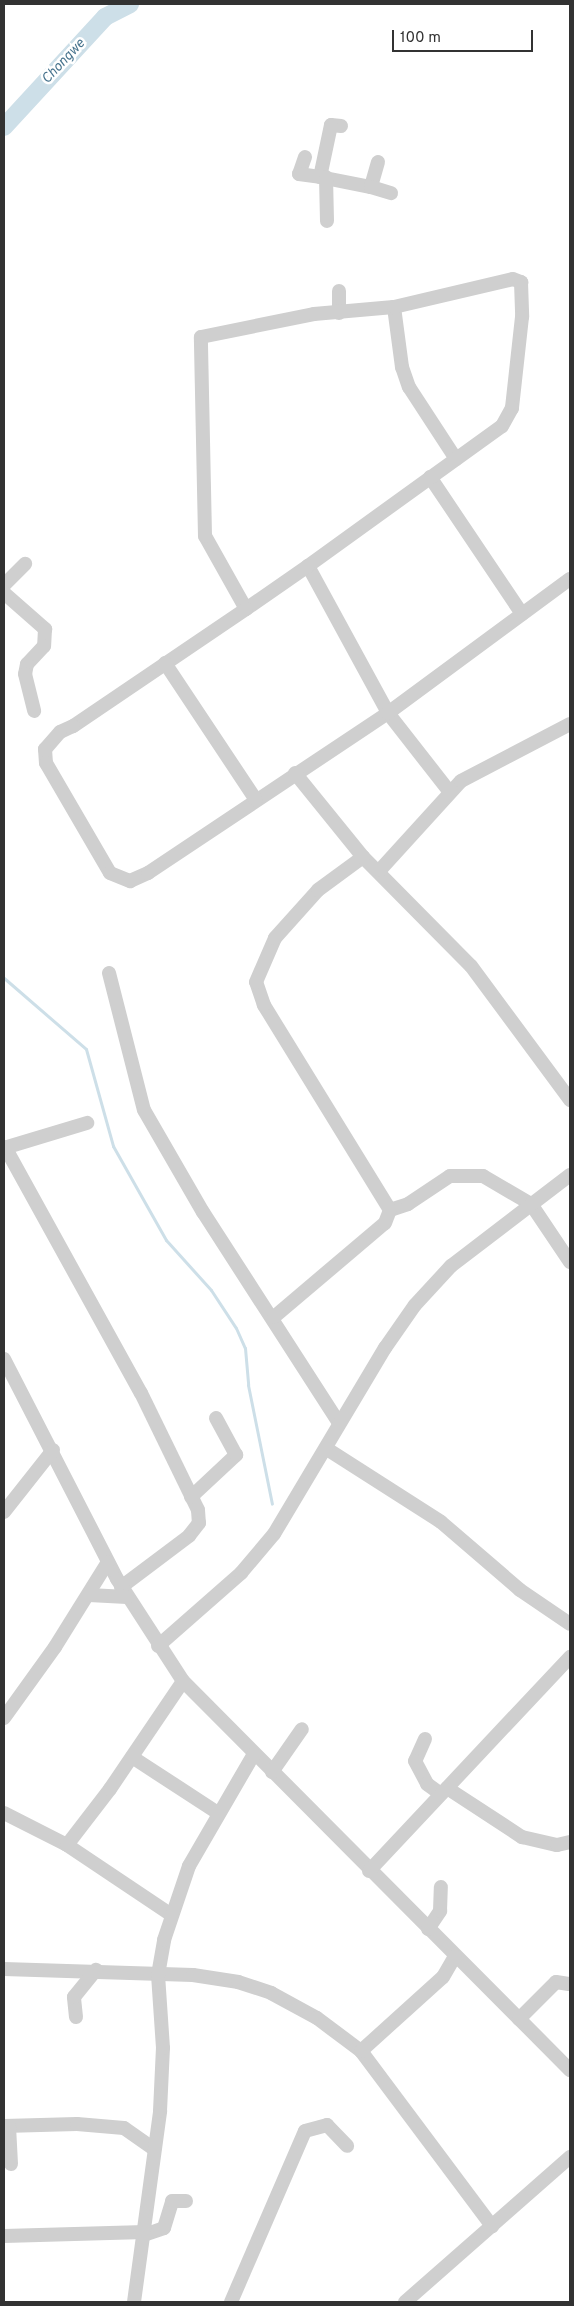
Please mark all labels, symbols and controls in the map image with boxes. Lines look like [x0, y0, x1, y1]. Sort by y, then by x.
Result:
scale bar [394, 20, 535, 52]
text: 100 m [400, 29, 441, 48]
water label: Chongwe [39, 36, 89, 88]

